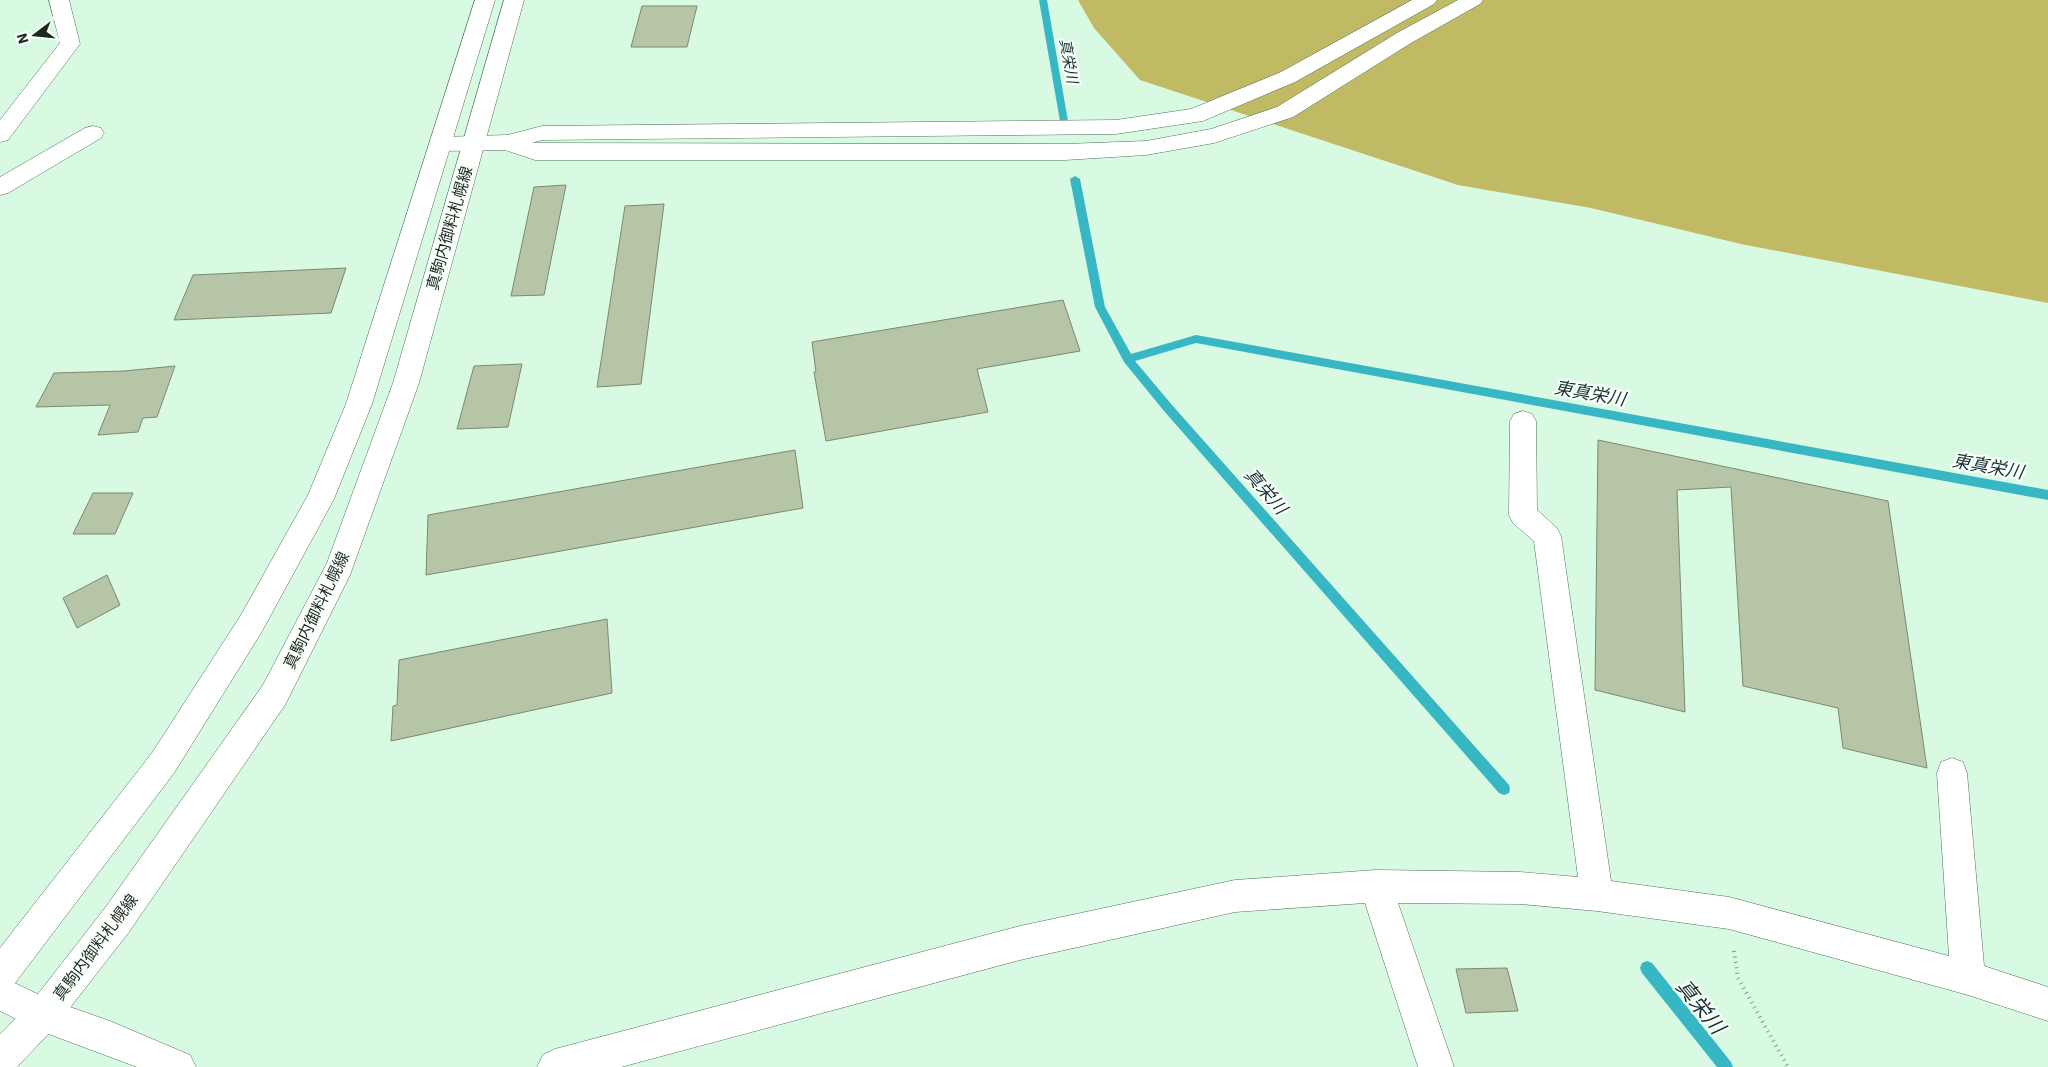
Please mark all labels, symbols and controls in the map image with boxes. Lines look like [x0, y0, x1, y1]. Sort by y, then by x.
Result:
north arrow [10, 10, 60, 60]
text: N [12, 31, 33, 46]
water label: 真栄川 [1056, 37, 1083, 87]
street label: 真駒内御料札幌線 [422, 164, 476, 292]
water label: 東真栄川 [1553, 375, 1629, 411]
water label: 東真栄川 [1951, 448, 2027, 484]
water label: 真栄川 [1240, 463, 1294, 520]
street label: 真駒内御料札幌線 [279, 548, 353, 672]
street label: 真駒内御料札幌線 [48, 890, 142, 1004]
water label: 真栄川 [1670, 973, 1733, 1041]

